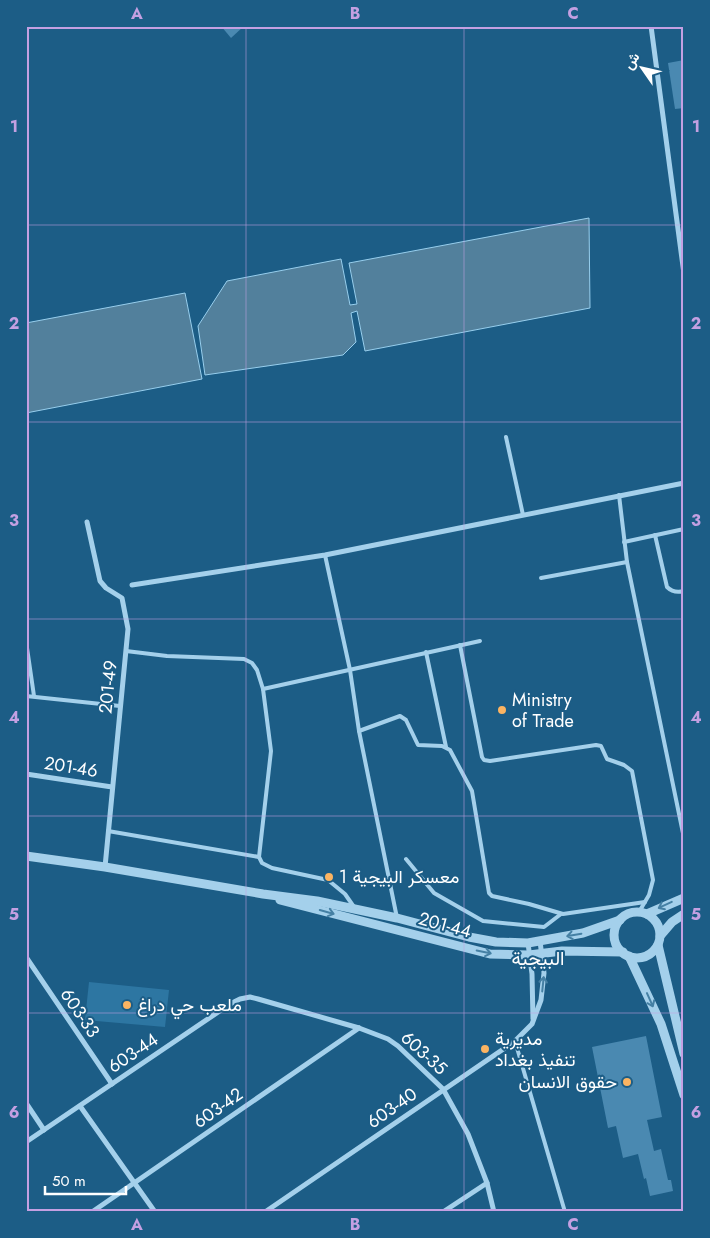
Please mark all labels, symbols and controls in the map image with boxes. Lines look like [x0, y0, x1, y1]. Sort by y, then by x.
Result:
text: A [130, 2, 143, 25]
text: B [350, 2, 360, 25]
text: C [567, 2, 579, 25]
north arrow [618, 42, 668, 92]
text: ش [618, 48, 644, 73]
text: 1 [10, 115, 18, 138]
text: 1 [692, 115, 700, 138]
text: 2 [9, 312, 19, 335]
text: 2 [691, 312, 701, 335]
text: 3 [9, 509, 19, 532]
text: 3 [691, 509, 701, 532]
street label: 201-49 [92, 659, 124, 715]
place label: Ministry of Trade [512, 687, 574, 734]
marker: Ministry of Trade [496, 704, 508, 716]
text: 4 [8, 706, 20, 729]
text: 4 [690, 706, 702, 729]
street label: 201-46 [42, 750, 100, 784]
place label: معسكر البيجية 1 [339, 864, 459, 890]
marker: معسكر البيجية 1 [323, 871, 335, 883]
one-way arrow [658, 901, 673, 911]
text: 5 [9, 903, 19, 926]
text: 5 [691, 903, 701, 926]
street label: 201-44 [416, 905, 474, 945]
one-way arrow [318, 908, 334, 917]
one-way arrow [566, 931, 582, 941]
district label: البيجية [511, 945, 565, 972]
one-way arrow [476, 948, 492, 957]
one-way arrow [538, 976, 548, 992]
street label: 603-33 [54, 983, 106, 1043]
place label: ملعب حي دراغ [137, 992, 242, 1020]
one-way arrow [646, 992, 655, 1007]
marker: ملعب حي دراغ [121, 999, 133, 1011]
street label: 603-35 [395, 1025, 453, 1081]
place label: مديرية تنفيذ بغداد [495, 1026, 575, 1073]
street label: 603-44 [103, 1027, 163, 1079]
marker: مديرية تنفيذ بغداد [479, 1043, 491, 1055]
place label: حقوق الانسان [518, 1069, 617, 1095]
marker: حقوق الانسان [621, 1076, 633, 1088]
street label: 603-42 [188, 1081, 248, 1135]
street label: 603-40 [362, 1081, 423, 1135]
text: 6 [9, 1101, 19, 1124]
text: 6 [691, 1101, 701, 1124]
scale bar [45, 1163, 126, 1195]
text: 50 m [52, 1170, 86, 1192]
text: A [130, 1213, 143, 1236]
text: B [350, 1213, 360, 1236]
text: C [567, 1213, 579, 1236]

